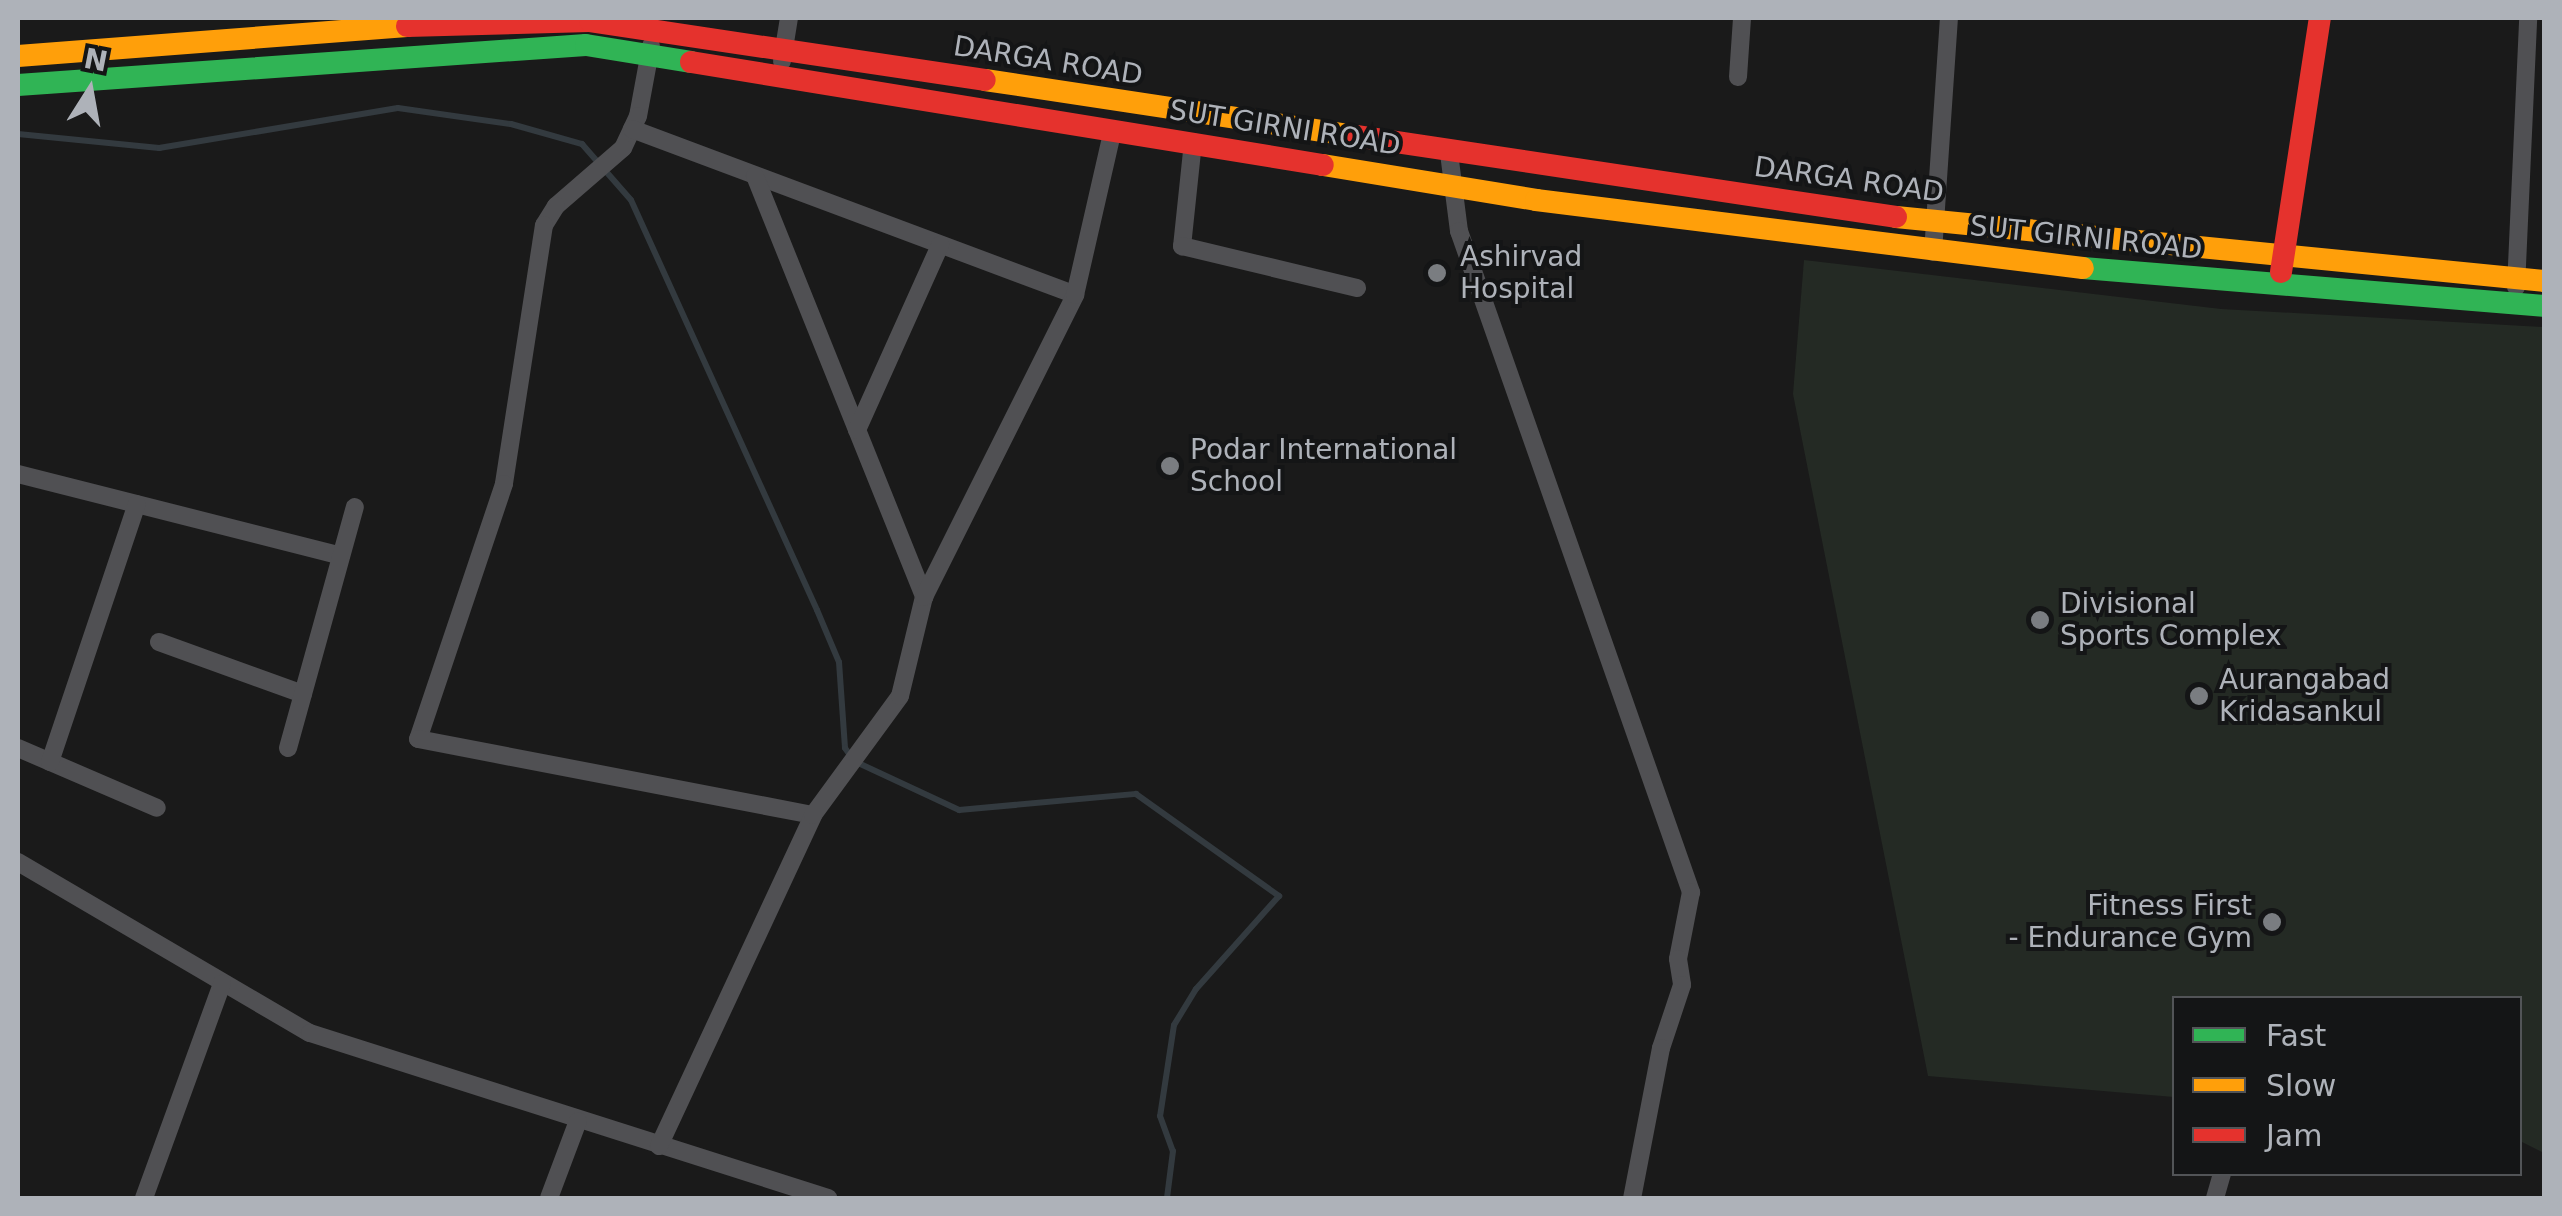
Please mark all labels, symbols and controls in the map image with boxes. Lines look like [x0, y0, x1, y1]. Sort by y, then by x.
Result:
street label: DARGA ROAD [951, 29, 1145, 93]
north arrow [40, 40, 140, 140]
text: N [81, 42, 110, 78]
street label: SUT GIRNI ROAD [1167, 93, 1403, 163]
street label: DARGA ROAD [1752, 150, 1946, 210]
street label: SUT GIRNI ROAD [1968, 209, 2204, 267]
place label: Ashirvad Hospital [1460, 240, 1582, 306]
marker: Ashirvad Hospital [1424, 260, 1450, 286]
place label: Podar International School [1190, 433, 1457, 499]
marker: Podar International School [1159, 455, 1181, 477]
place label: Divisional Sports Complex [2060, 587, 2281, 653]
marker: Divisional Sports Complex [2029, 609, 2051, 631]
place label: Aurangabad Kridasankul [2219, 663, 2390, 729]
marker: Aurangabad Kridasankul [2188, 685, 2210, 707]
place label: Fitness First - Endurance Gym [2009, 889, 2252, 955]
marker: Fitness First - Endurance Gym [2261, 911, 2283, 933]
legend [2172, 996, 2522, 1176]
text: Fast [2266, 1018, 2326, 1053]
text: Slow [2266, 1068, 2336, 1103]
text: Jam [2266, 1118, 2322, 1153]

